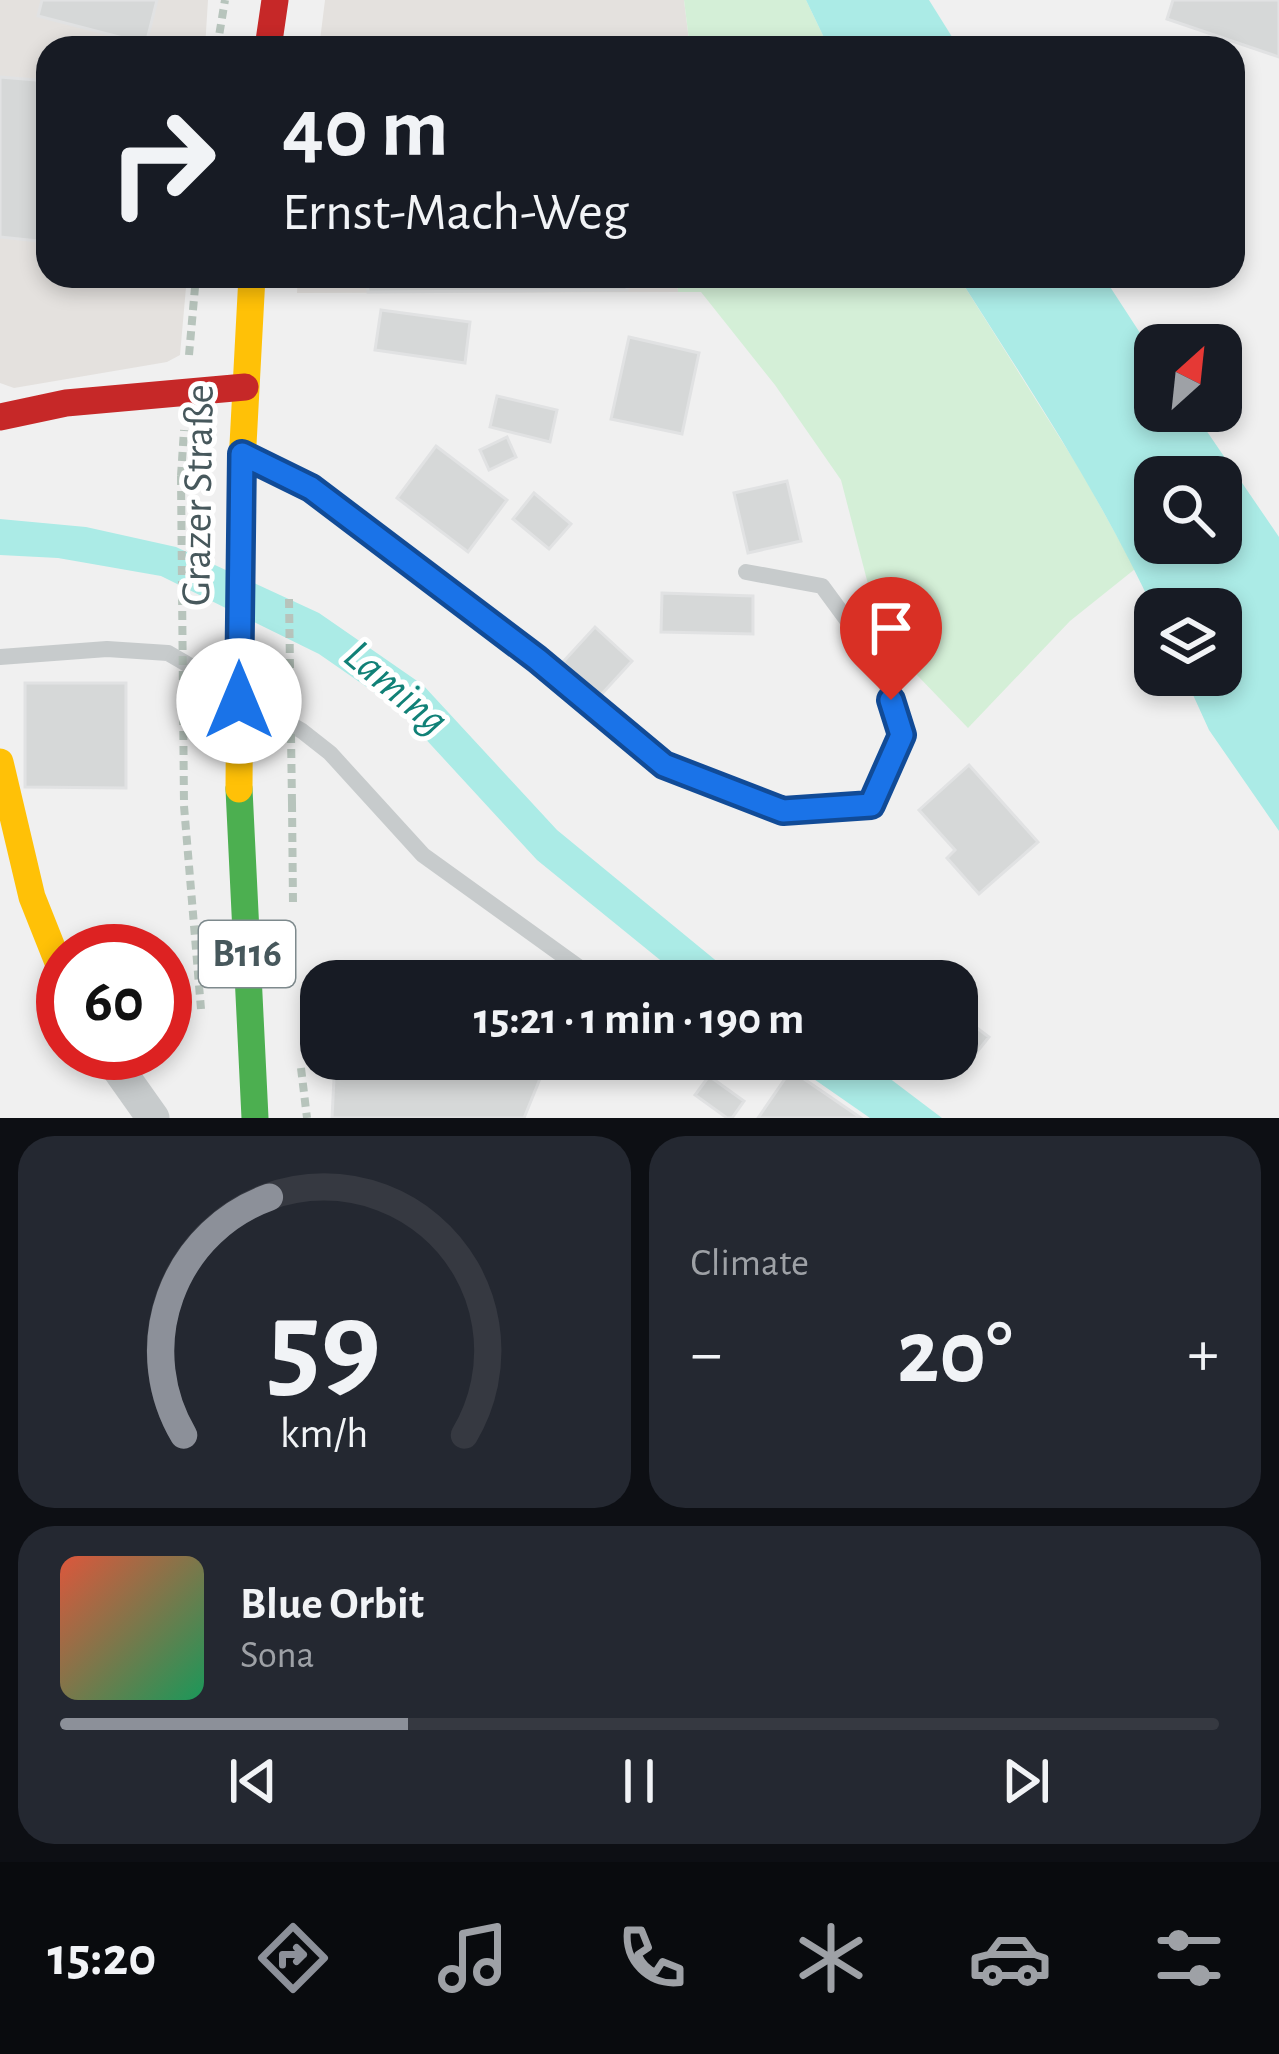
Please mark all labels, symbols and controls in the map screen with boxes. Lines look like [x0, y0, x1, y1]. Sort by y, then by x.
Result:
icon: right [84, 84, 240, 240]
text: 40 m [282, 88, 449, 172]
text: Ernst-Mach-Weg [282, 186, 629, 240]
north arrow [1134, 324, 1242, 432]
map controls [1134, 324, 1242, 696]
street label: Grazer Straße [175, 384, 221, 606]
button: search [1134, 456, 1242, 564]
pin [840, 577, 942, 700]
button: layers [1134, 588, 1242, 696]
icon: arrive [858, 595, 924, 661]
water label: Laming [336, 632, 456, 744]
position arrow [176, 638, 302, 764]
road number: B116 [199, 921, 295, 987]
speed limit sign: 60 [36, 924, 192, 1080]
text: 15:21 · 1 min · 190 m [474, 997, 804, 1042]
text: Climate [691, 1244, 809, 1283]
text: 59 [267, 1284, 381, 1409]
text: 20° [897, 1309, 1013, 1399]
text: − [691, 1321, 722, 1387]
text: + [1187, 1321, 1219, 1387]
text: km/h [280, 1413, 368, 1456]
text: Blue Orbit [240, 1582, 424, 1627]
text: Sona [240, 1636, 315, 1675]
icon: previous [220, 1748, 286, 1814]
icon: pause [606, 1748, 672, 1814]
icon: next [993, 1748, 1059, 1814]
icon: directions [251, 1916, 335, 2000]
icon: music [431, 1916, 515, 2000]
icon: phone [610, 1916, 694, 2000]
icon: climate [789, 1916, 873, 2000]
icon: car [968, 1916, 1052, 2000]
icon: filters [1147, 1916, 1231, 2000]
text: 15:20 [48, 1931, 156, 1985]

